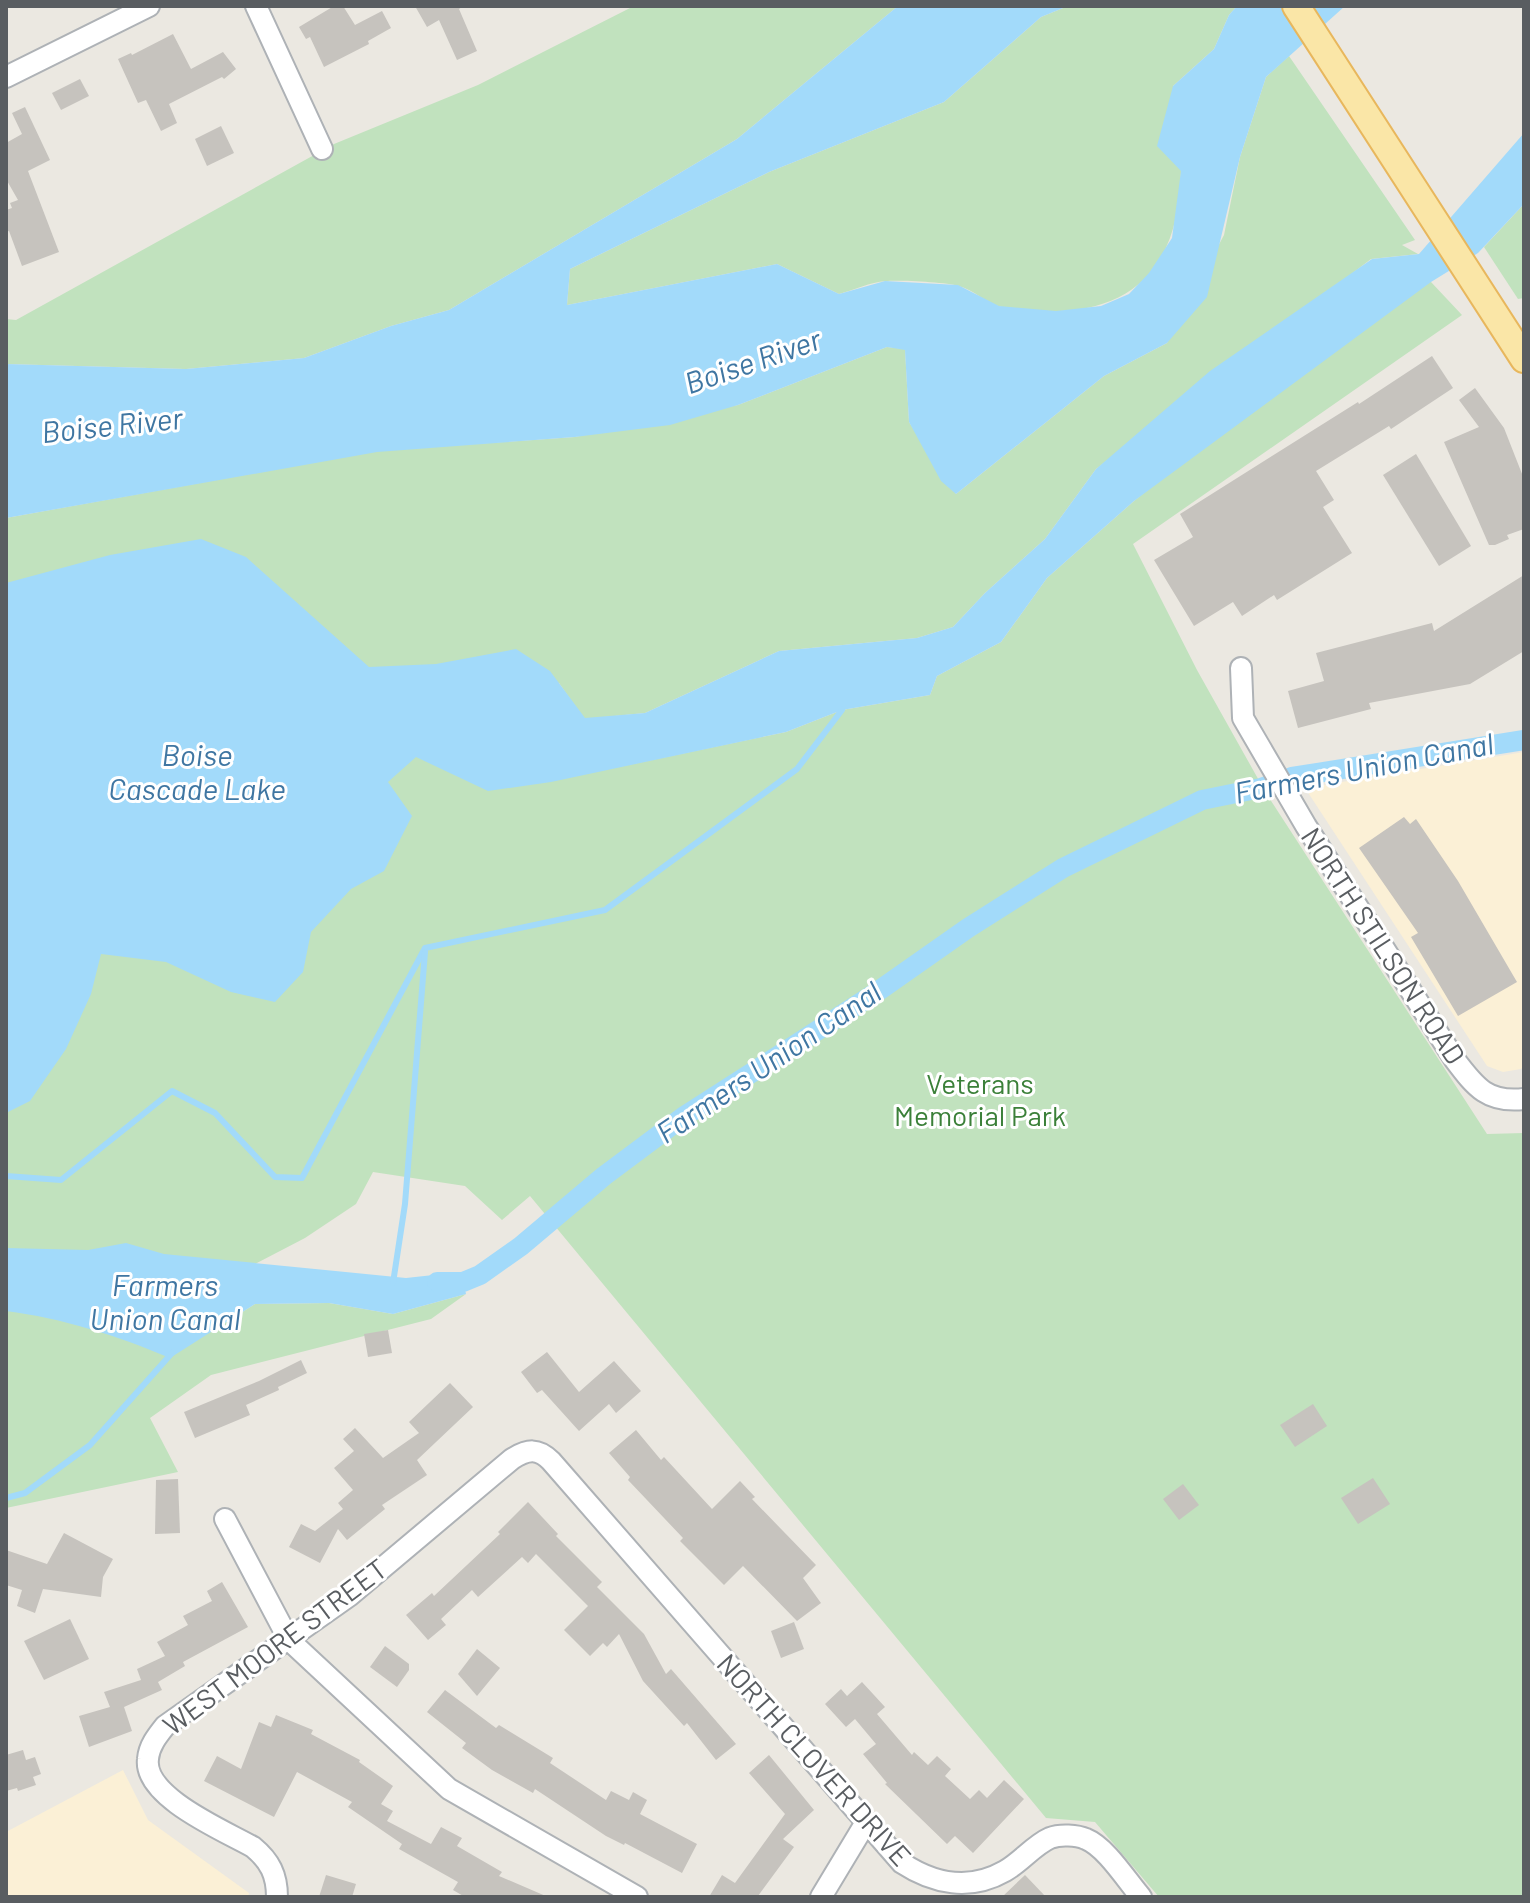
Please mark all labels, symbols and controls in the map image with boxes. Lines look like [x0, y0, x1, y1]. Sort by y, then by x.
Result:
water label: Boise River [680, 320, 826, 400]
water label: Boise River [40, 399, 185, 449]
water label: Farmers Union Canal [1231, 724, 1496, 810]
water label: Boise Cascade Lake [108, 736, 286, 806]
street label: NORTH STILSON ROAD [1295, 821, 1473, 1070]
water label: Farmers Union Canal [649, 973, 887, 1150]
park label: Veterans Memorial Park [894, 1066, 1066, 1132]
water label: Farmers Union Canal [90, 1266, 241, 1336]
street label: WEST MOORE STREET [156, 1551, 393, 1742]
street label: NORTH CLOVER DRIVE [710, 1646, 919, 1872]

